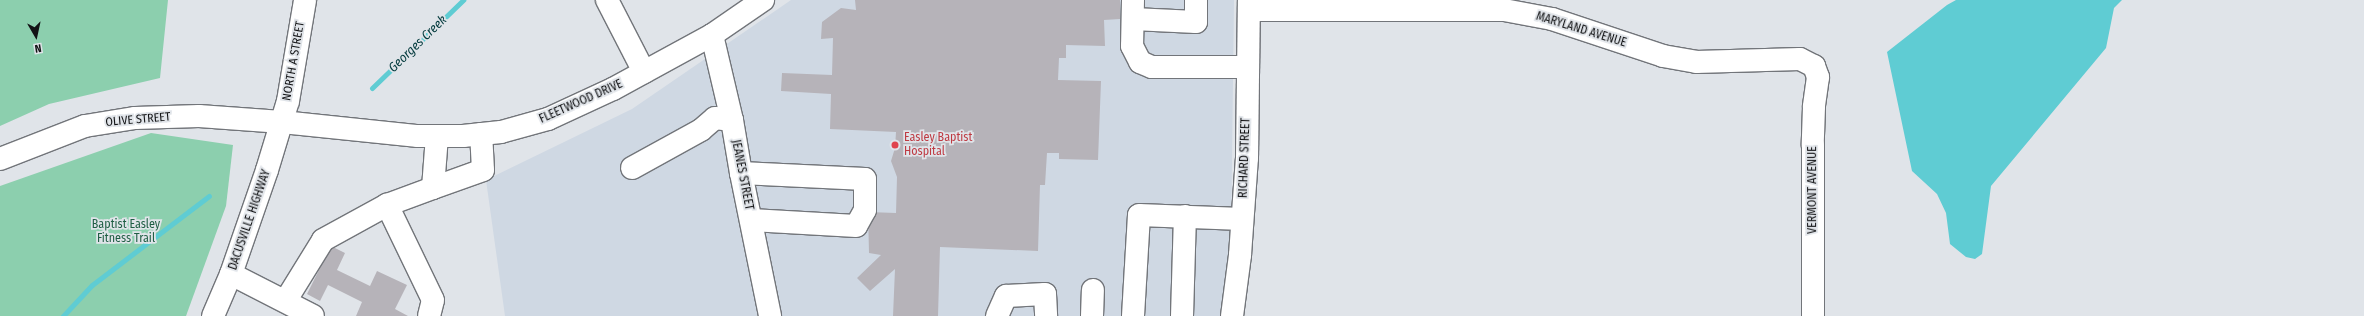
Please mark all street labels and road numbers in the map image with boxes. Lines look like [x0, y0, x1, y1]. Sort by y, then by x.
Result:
street label: MARYLAND AVENUE [1534, 9, 1628, 51]
street label: NORTH A STREET [280, 20, 308, 102]
street label: FLEETWOOD DRIVE [537, 77, 625, 127]
street label: OLIVE STREET [105, 110, 171, 130]
street label: RICHARD STREET [1236, 118, 1254, 198]
street label: JEANES STREET [728, 139, 756, 211]
street label: VERMONT AVENUE [1806, 146, 1820, 234]
street label: DACUSVILLE HIGHWAY [226, 168, 274, 272]

